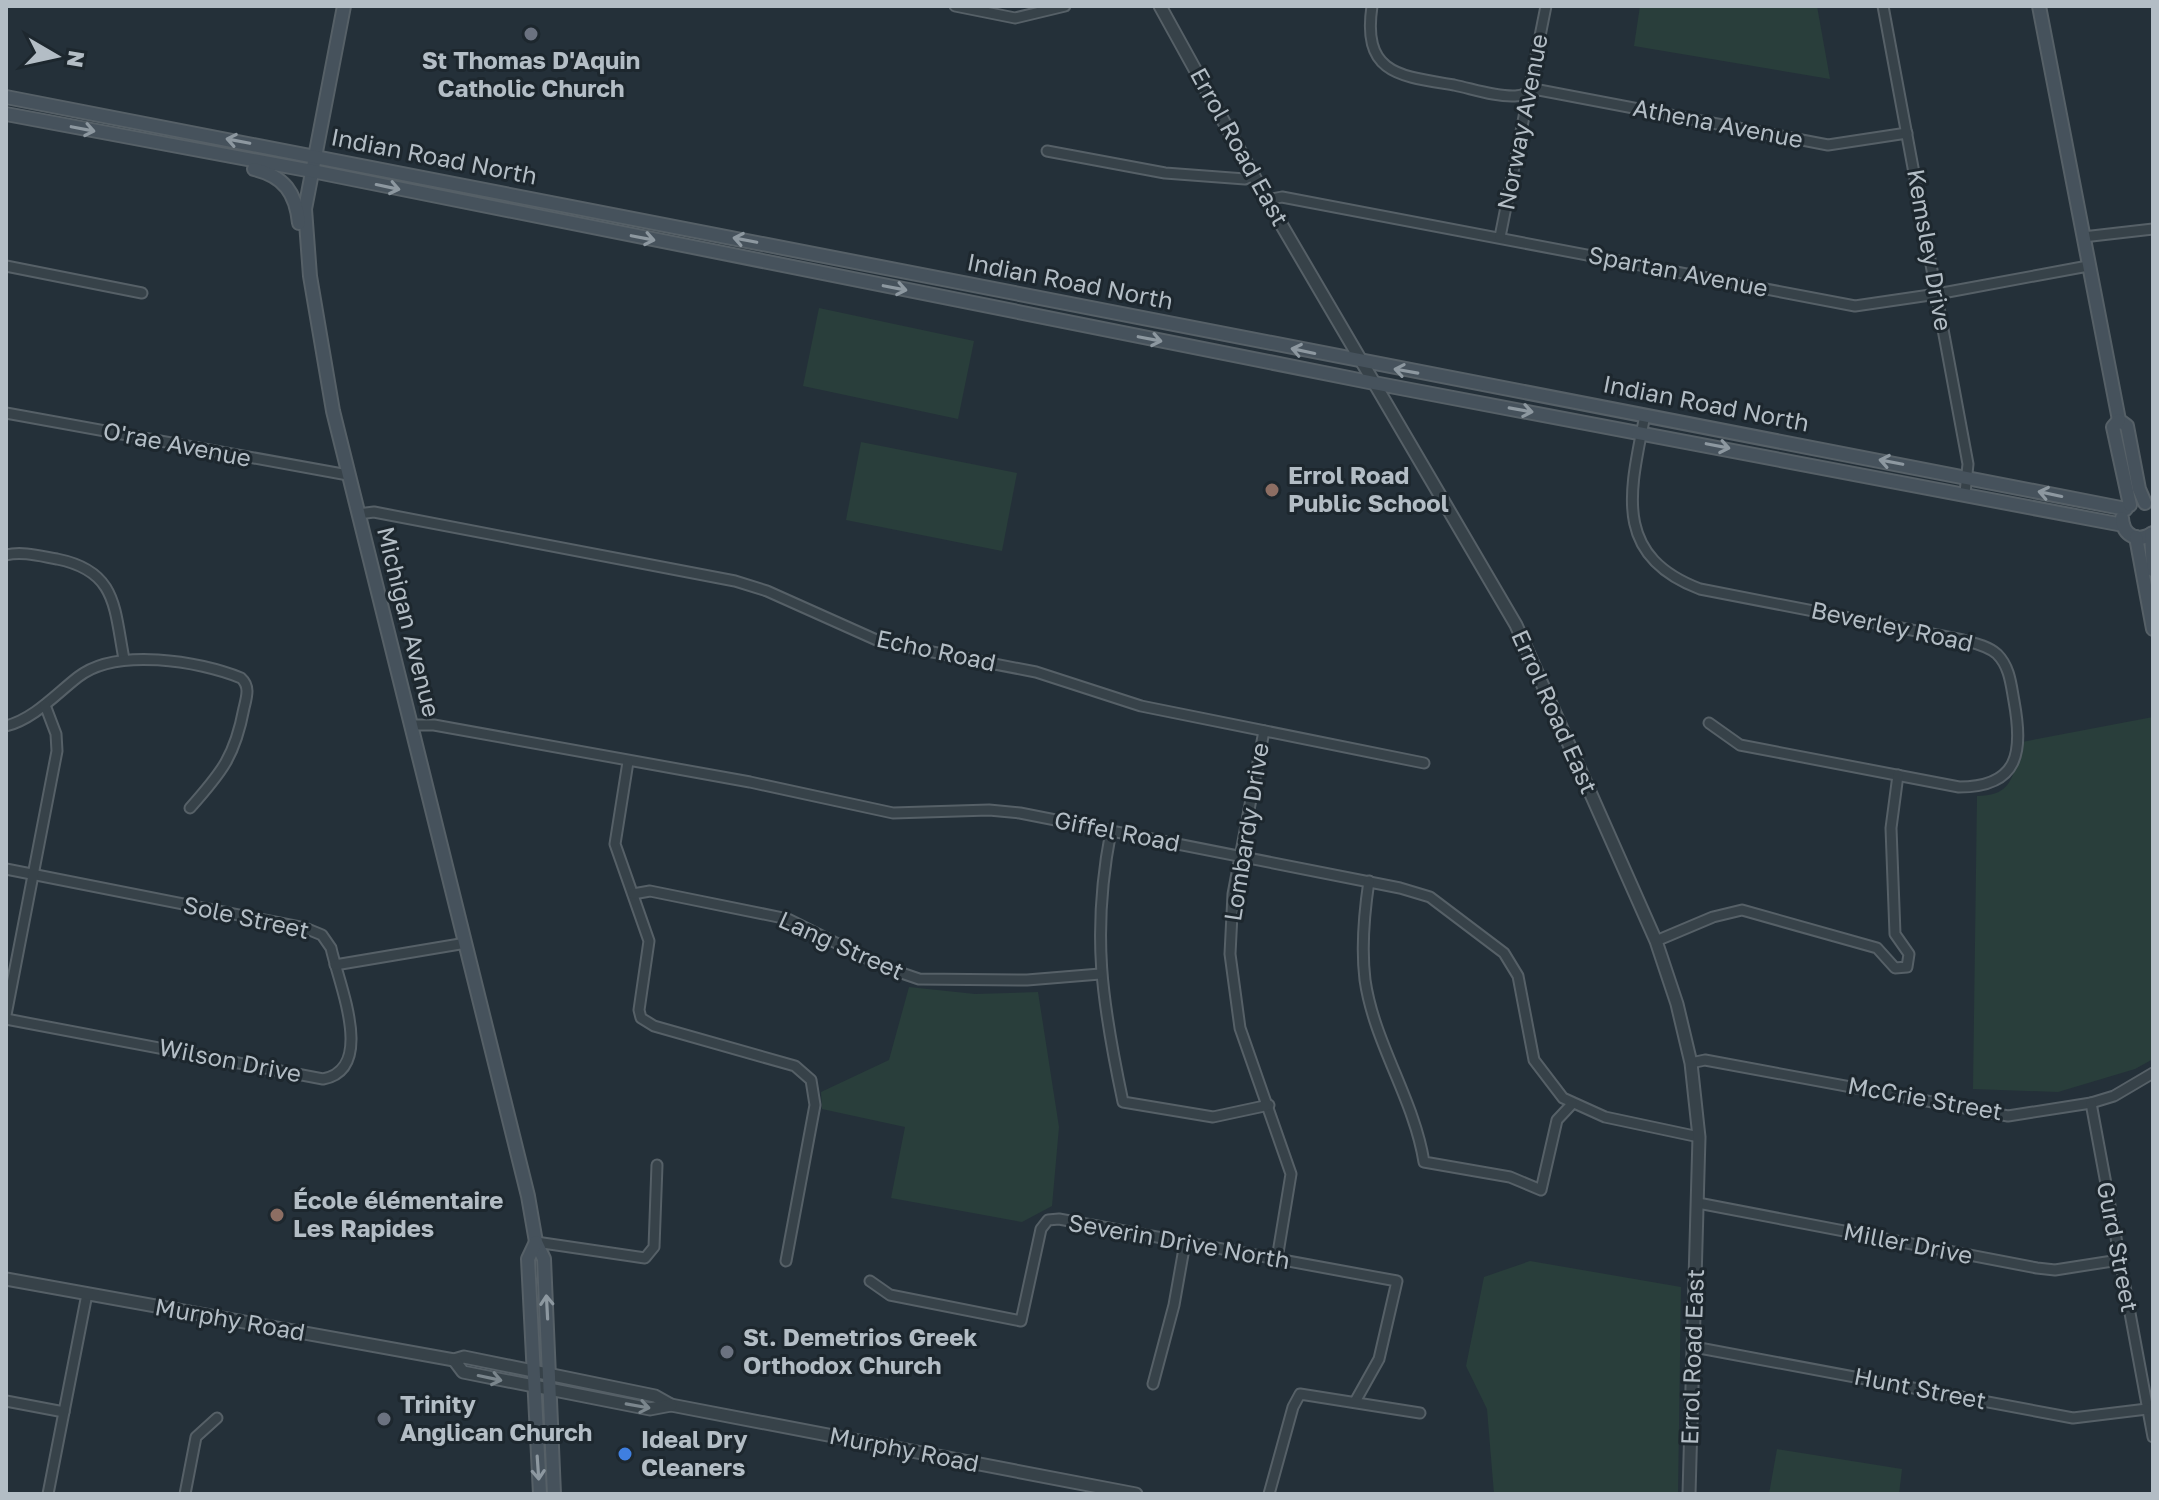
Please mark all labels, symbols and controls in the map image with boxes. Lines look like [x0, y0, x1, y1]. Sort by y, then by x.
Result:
north arrow [16, 16, 96, 96]
marker: St Thomas D'Aquin Catholic Church [522, 25, 540, 43]
street label: Norway Avenue [1490, 31, 1553, 212]
place label: St Thomas D'Aquin Catholic Church [422, 45, 640, 102]
text: N [62, 49, 91, 70]
street label: Errol Road East [1185, 62, 1296, 230]
street label: Athena Avenue [1631, 92, 1806, 153]
street label: Indian Road North [329, 121, 540, 190]
one-way arrow [69, 122, 95, 137]
one-way arrow [226, 133, 251, 148]
street label: Kemsley Drive [1902, 167, 1959, 333]
one-way arrow [375, 180, 400, 195]
one-way arrow [630, 231, 655, 246]
one-way arrow [733, 232, 758, 247]
street label: Spartan Avenue [1586, 239, 1770, 302]
street label: Indian Road North [965, 246, 1176, 315]
one-way arrow [882, 281, 908, 296]
one-way arrow [1137, 332, 1163, 347]
one-way arrow [1291, 343, 1317, 358]
one-way arrow [1393, 362, 1419, 377]
street label: Indian Road North [1601, 368, 1812, 437]
one-way arrow [1508, 403, 1533, 418]
street label: O'rae Avenue [101, 415, 254, 472]
one-way arrow [1705, 440, 1730, 455]
one-way arrow [1879, 453, 1904, 468]
place label: Errol Road Public School [1288, 460, 1449, 517]
marker: Errol Road Public School [1263, 481, 1281, 499]
one-way arrow [2037, 486, 2063, 501]
street label: Michigan Avenue [372, 523, 447, 720]
street label: Beverley Road [1809, 594, 1976, 657]
street label: Echo Road [874, 623, 999, 676]
street label: Errol Road East [1506, 625, 1604, 798]
street label: Lombardy Drive [1217, 741, 1274, 923]
street label: Giffel Road [1052, 804, 1183, 857]
street label: Sole Street [181, 889, 312, 944]
street label: Lang Street [774, 904, 909, 985]
street label: Wilson Drive [157, 1032, 304, 1088]
street label: McCrie Street [1846, 1070, 2005, 1125]
street label: Gurd Street [2092, 1179, 2145, 1314]
place label: École élémentaire Les Rapides [293, 1185, 503, 1242]
marker: École élémentaire Les Rapides [268, 1206, 286, 1224]
street label: Severin Drive North [1066, 1207, 1292, 1274]
street label: Miller Drive [1841, 1216, 1975, 1269]
street label: Errol Road East [1674, 1268, 1709, 1446]
street label: Murphy Road [153, 1291, 308, 1346]
one-way arrow [539, 1294, 554, 1321]
place label: St. Demetrios Greek Orthodox Church [743, 1322, 977, 1379]
marker: St. Demetrios Greek Orthodox Church [718, 1343, 736, 1361]
street label: Hunt Street [1852, 1361, 1989, 1415]
one-way arrow [477, 1371, 503, 1386]
place label: Trinity Anglican Church [400, 1389, 592, 1446]
one-way arrow [625, 1400, 650, 1415]
marker: Trinity Anglican Church [375, 1410, 393, 1428]
street label: Murphy Road [827, 1420, 982, 1477]
place label: Ideal Dry Cleaners [641, 1424, 748, 1481]
marker: Ideal Dry Cleaners [616, 1445, 634, 1463]
one-way arrow [531, 1454, 546, 1481]

